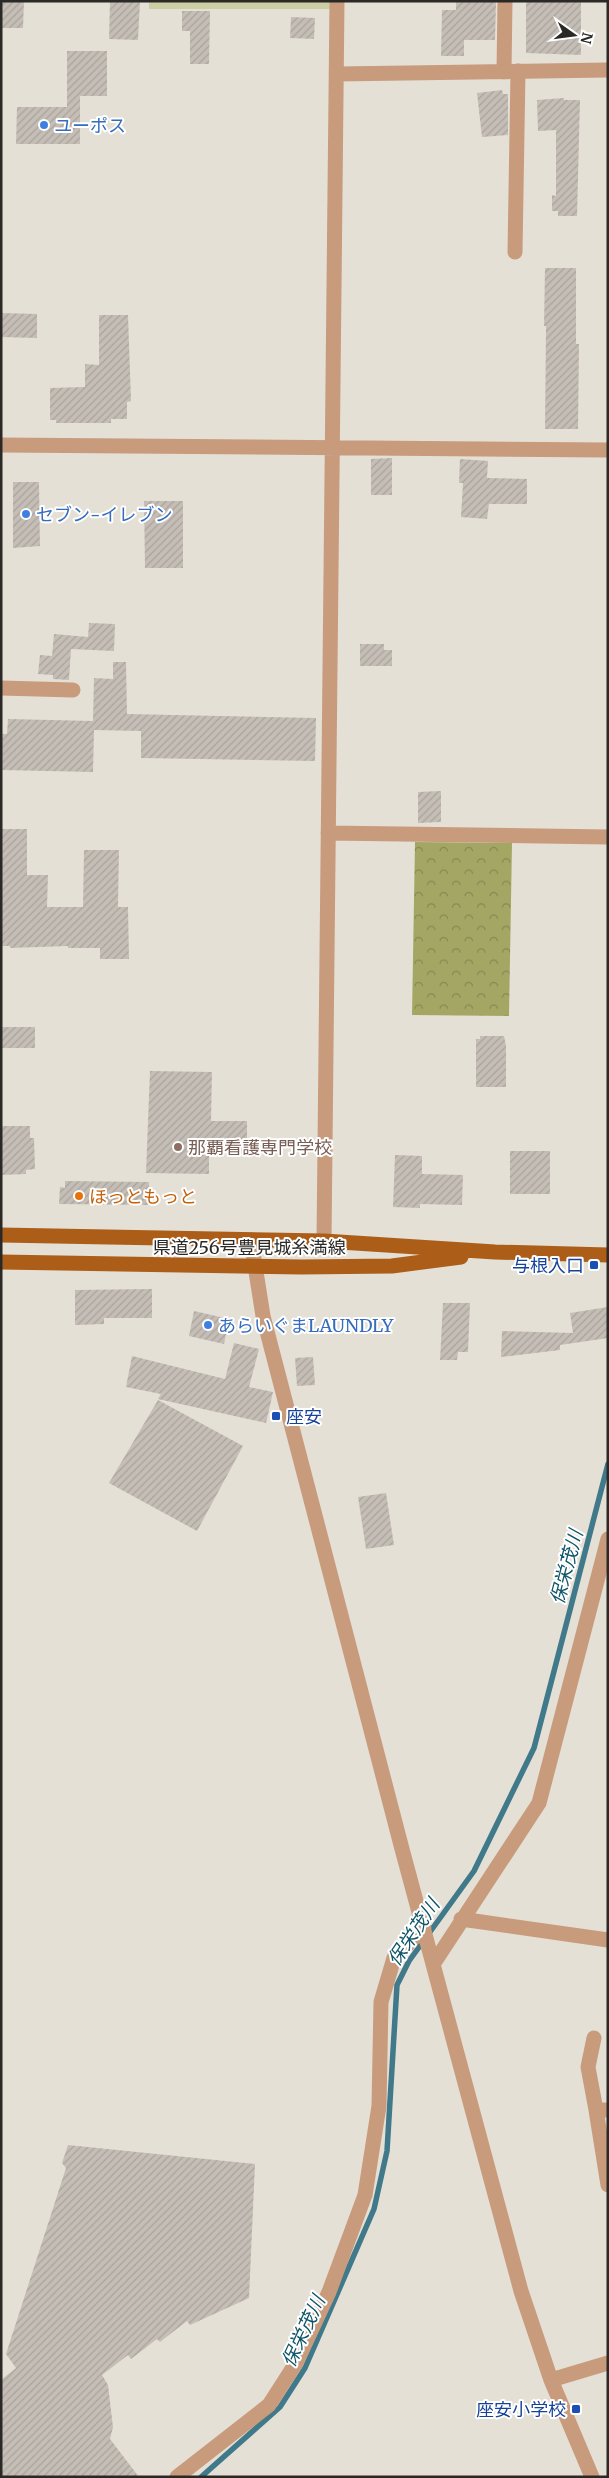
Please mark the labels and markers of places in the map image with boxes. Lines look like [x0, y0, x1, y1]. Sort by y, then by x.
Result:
place label: ユーポス [54, 114, 126, 137]
marker: ユーポス [38, 119, 50, 131]
place label: セブン-イレブン [36, 503, 172, 526]
marker: セブン-イレブン [20, 508, 32, 520]
place label: 那覇看護専門学校 [188, 1136, 332, 1159]
marker: 那覇看護専門学校 [172, 1141, 184, 1153]
place label: ほっともっと [89, 1185, 197, 1208]
marker: ほっともっと [73, 1190, 85, 1202]
place label: 与根入口 [512, 1254, 584, 1277]
marker: 与根入口 [588, 1259, 600, 1271]
place label: あらいぐまLAUNDLY [218, 1314, 394, 1337]
marker: あらいぐまLAUNDLY [202, 1319, 214, 1331]
place label: 座安 [286, 1405, 322, 1428]
marker: 座安 [270, 1410, 282, 1422]
place label: 座安小学校 [476, 2398, 566, 2421]
marker: 座安小学校 [570, 2403, 582, 2415]

